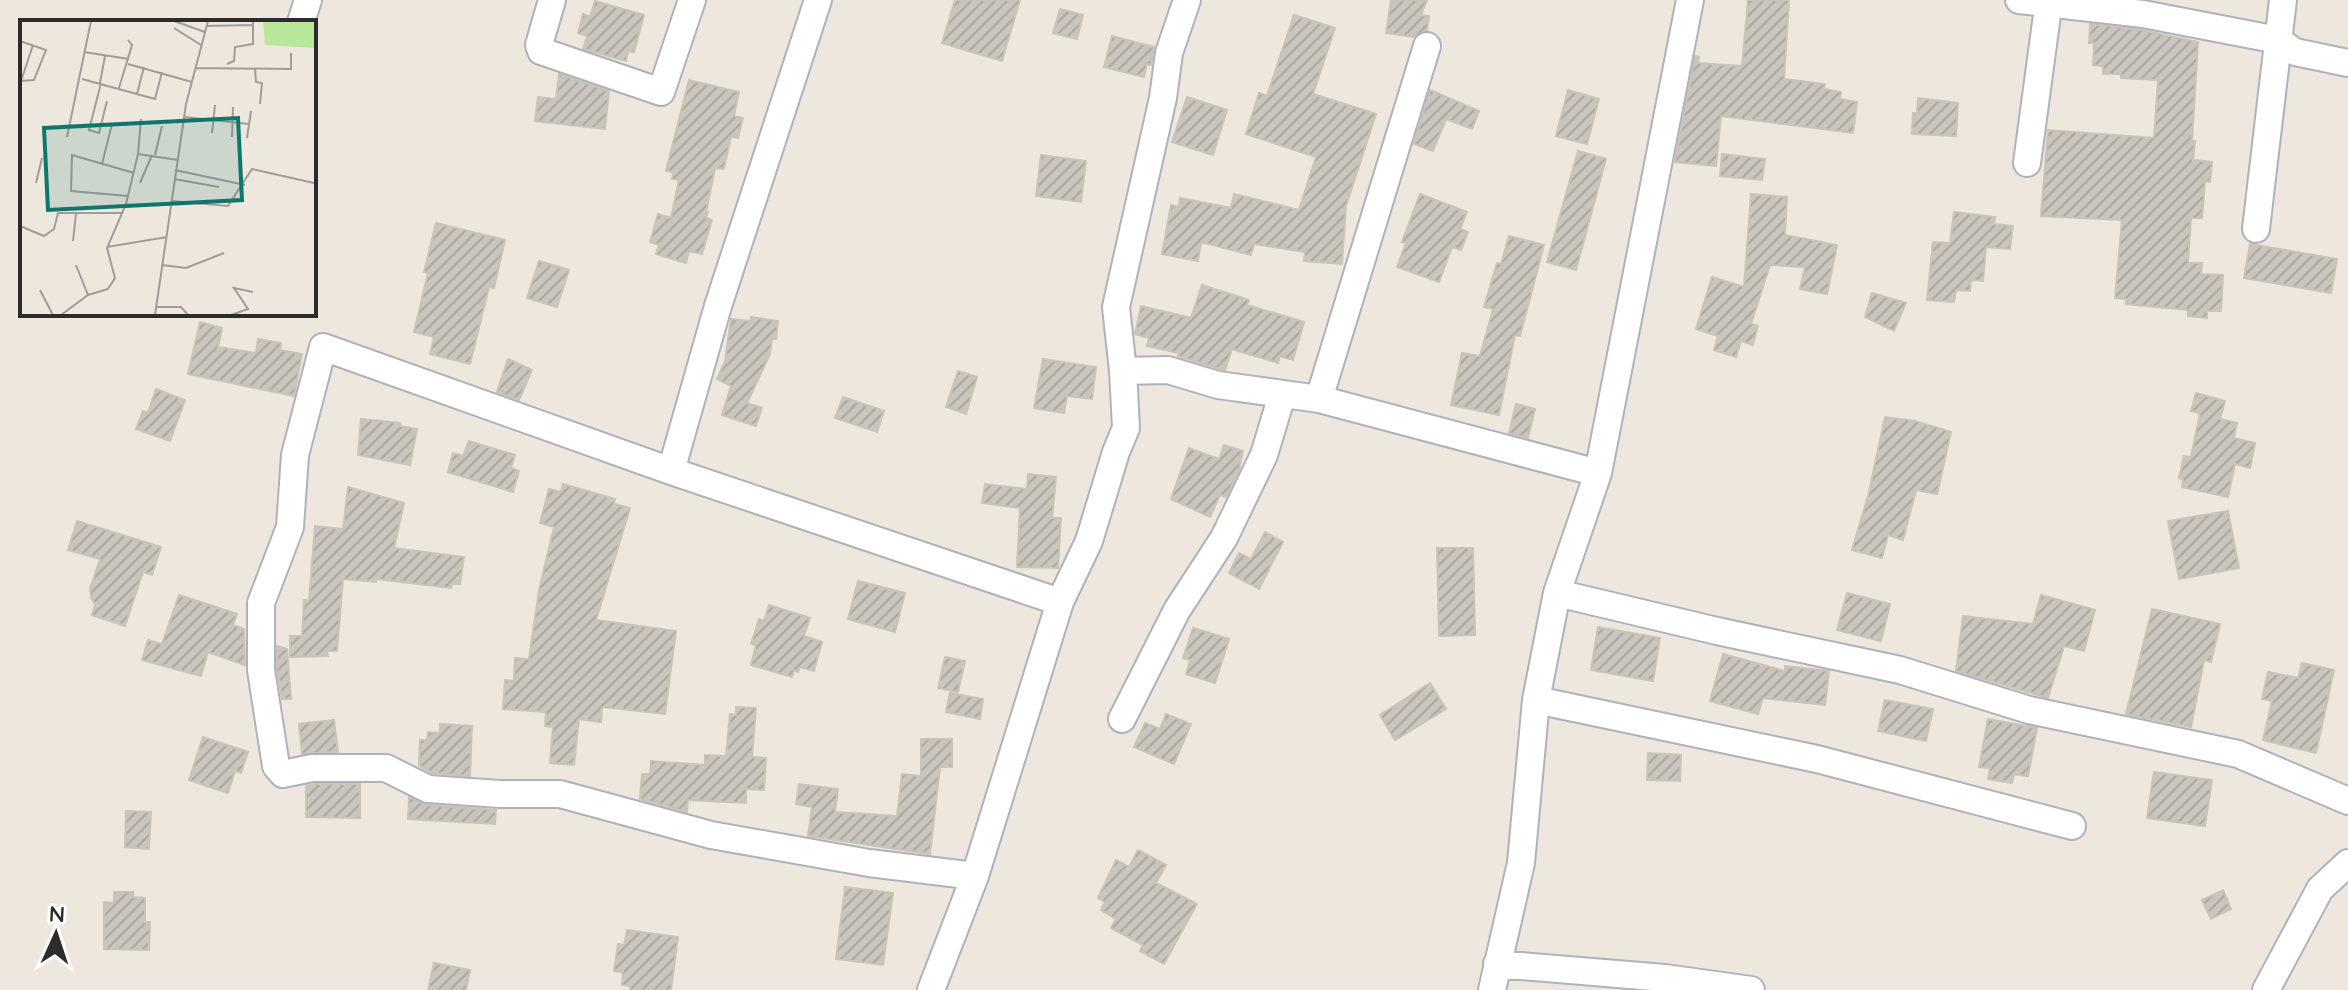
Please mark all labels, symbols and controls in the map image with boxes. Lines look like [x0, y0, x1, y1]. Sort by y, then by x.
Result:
inset map [20, 20, 316, 316]
north arrow [16, 894, 96, 974]
text: N [48, 900, 66, 928]

